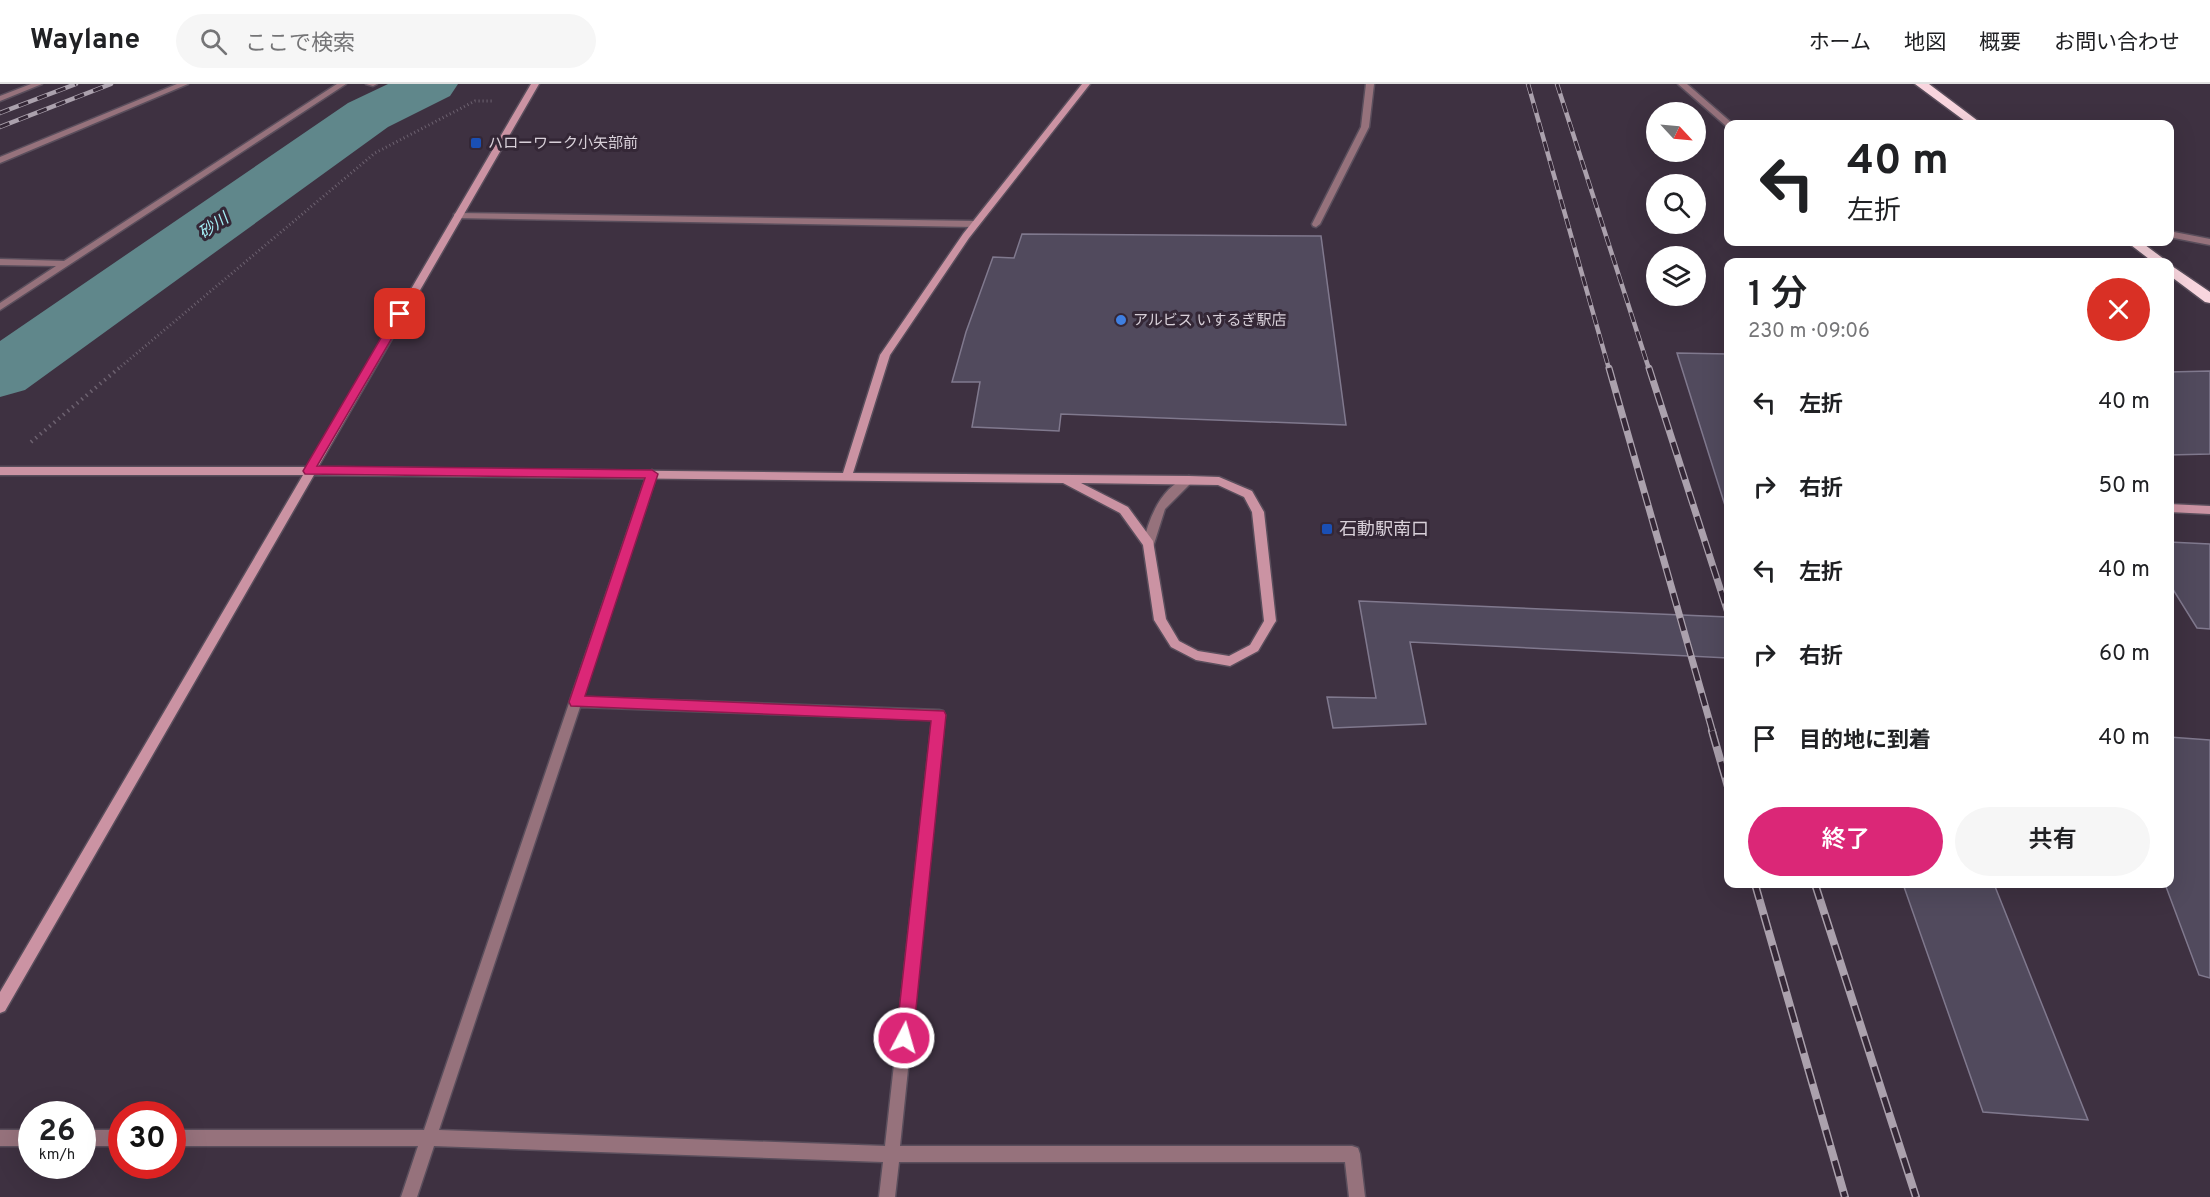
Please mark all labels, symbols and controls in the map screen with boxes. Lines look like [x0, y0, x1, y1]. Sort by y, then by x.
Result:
search box [176, 14, 596, 68]
text: Waylane [30, 23, 140, 59]
icon: search [197, 25, 230, 58]
text: ホーム [1809, 30, 1871, 57]
text: 地図 [1904, 30, 1946, 57]
text: 概要 [1979, 30, 2021, 57]
text: お問い合わせ [2054, 30, 2180, 57]
text: ここで検索 [245, 31, 355, 58]
north arrow [1646, 102, 1706, 162]
map controls [1646, 102, 1706, 306]
place label: ハローワーク小矢部前 [488, 135, 638, 154]
marker: ハローワーク小矢部前 [469, 136, 483, 150]
text: 40 m [1847, 136, 1949, 189]
icon: left [1748, 144, 1826, 222]
button: search [1646, 174, 1706, 234]
text: 左折 [1847, 195, 1901, 229]
water label: 砂川 [195, 208, 235, 244]
button: layers [1646, 246, 1706, 306]
text: 1 分 [1748, 273, 1807, 319]
button: close [2087, 278, 2150, 341]
pin [374, 288, 425, 339]
icon: arrive [383, 297, 416, 330]
place label: アルビス いするぎ駅店 [1133, 312, 1286, 331]
marker: アルビス いするぎ駅店 [1114, 313, 1128, 327]
text: 230 m · 09:06 [1748, 319, 1870, 345]
icon: left [1748, 386, 1781, 419]
text: 40 m [2098, 389, 2150, 416]
text: 左折 [1799, 392, 1843, 419]
icon: right [1748, 470, 1781, 503]
text: 50 m [2098, 473, 2150, 500]
text: 右折 [1799, 476, 1843, 503]
place label: 石動駅南口 [1339, 519, 1429, 542]
marker: 石動駅南口 [1320, 522, 1334, 536]
icon: left [1748, 554, 1781, 587]
text: 40 m [2098, 557, 2150, 584]
text: 左折 [1799, 560, 1843, 587]
icon: right [1748, 638, 1781, 671]
text: 60 m [2099, 641, 2150, 668]
text: 右折 [1799, 644, 1843, 671]
icon: arrive [1748, 722, 1781, 755]
text: 40 m [2098, 725, 2150, 752]
text: 目的地に到着 [1799, 728, 1931, 755]
button: 終了 [1748, 807, 1943, 876]
button: 共有 [1955, 807, 2150, 876]
position arrow [872, 1006, 936, 1070]
speed limit sign: 30 [108, 1101, 186, 1179]
text: 26 [39, 1114, 75, 1151]
text: km/h [39, 1146, 75, 1165]

